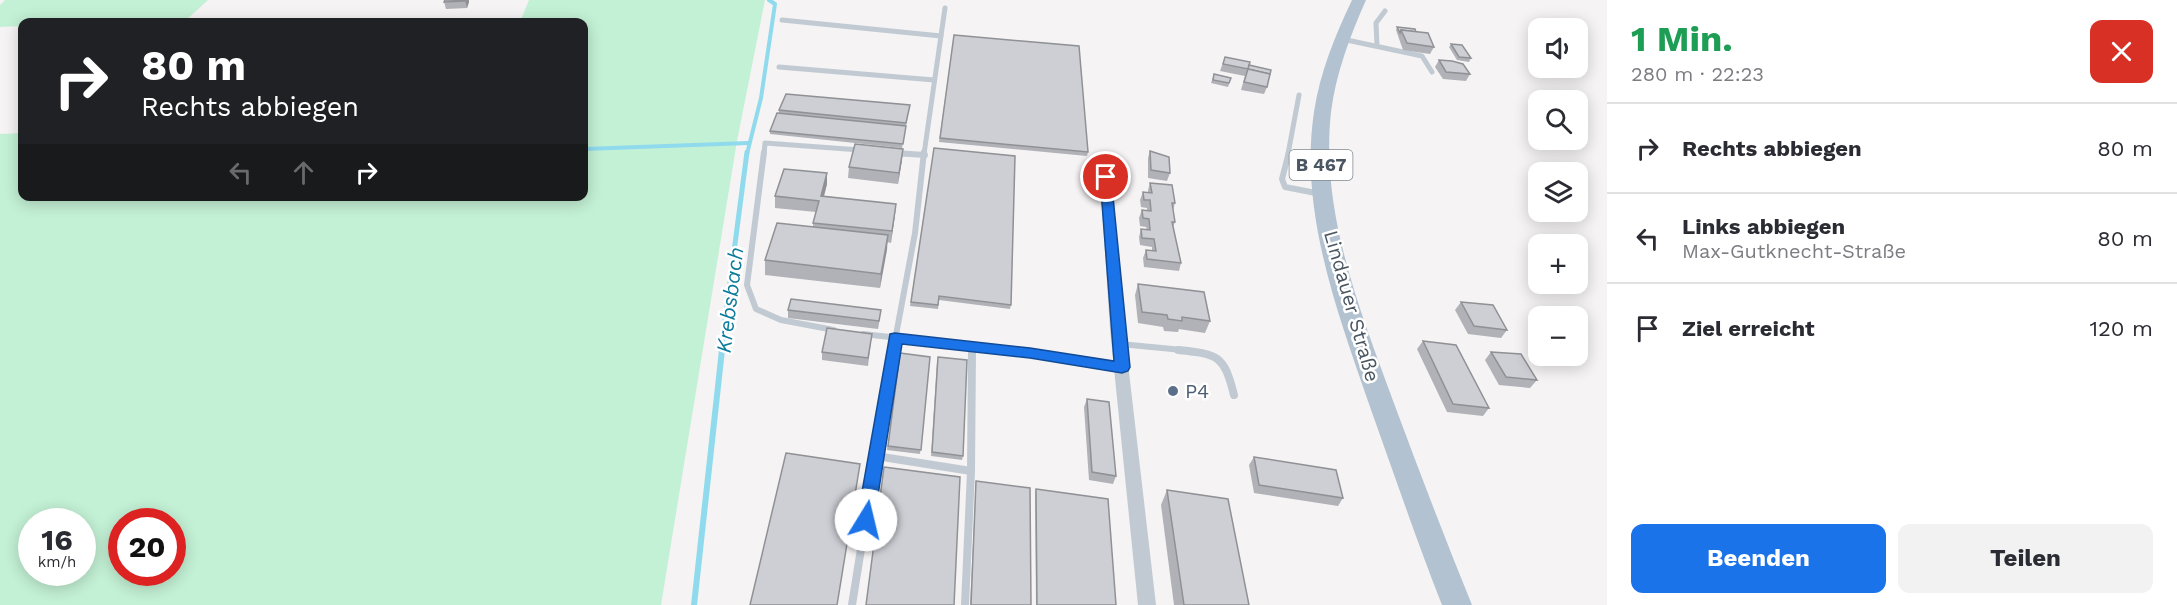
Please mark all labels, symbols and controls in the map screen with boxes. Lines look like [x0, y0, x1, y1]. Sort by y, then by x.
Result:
map controls [1528, 18, 1588, 366]
button: sound [1528, 18, 1588, 78]
text: 1 Min. [1631, 18, 1733, 60]
button: close [2090, 20, 2153, 83]
text: 80 m [141, 41, 246, 90]
icon: right [42, 42, 120, 120]
text: 280 m · 22:23 [1631, 62, 1764, 86]
button: search [1528, 90, 1588, 150]
text: Rechts abbiegen [141, 91, 359, 123]
icon: right [1631, 132, 1664, 165]
text: Rechts abbiegen [1682, 136, 1862, 161]
text: 80 m [2097, 136, 2153, 161]
road number: B 467 [1290, 150, 1352, 180]
pin [1080, 151, 1131, 202]
icon: left [224, 156, 257, 189]
icon: ahead [287, 156, 320, 189]
icon: right [350, 156, 383, 189]
icon: arrive [1089, 160, 1122, 193]
button: layers [1528, 162, 1588, 222]
text: Links abbiegen [1682, 214, 1845, 239]
icon: left [1631, 222, 1664, 255]
text: 80 m [2097, 226, 2153, 251]
street label: Lindauer Straße [1319, 228, 1385, 384]
button: + [1528, 234, 1588, 294]
text: Max-Gutknecht-Straße [1682, 239, 1906, 263]
water label: Krebsbach [711, 245, 748, 354]
button: − [1528, 306, 1588, 366]
icon: arrive [1631, 312, 1664, 345]
text: Ziel erreicht [1682, 316, 1815, 341]
text: 120 m [2089, 316, 2153, 341]
place label: P4 [1185, 379, 1209, 403]
marker: P4 [1166, 384, 1180, 398]
position arrow [834, 488, 898, 552]
speed limit sign: 20 [108, 508, 186, 586]
text: 16 [41, 522, 73, 557]
button: Beenden [1631, 524, 1886, 593]
button: Teilen [1898, 524, 2153, 593]
text: km/h [38, 553, 76, 571]

